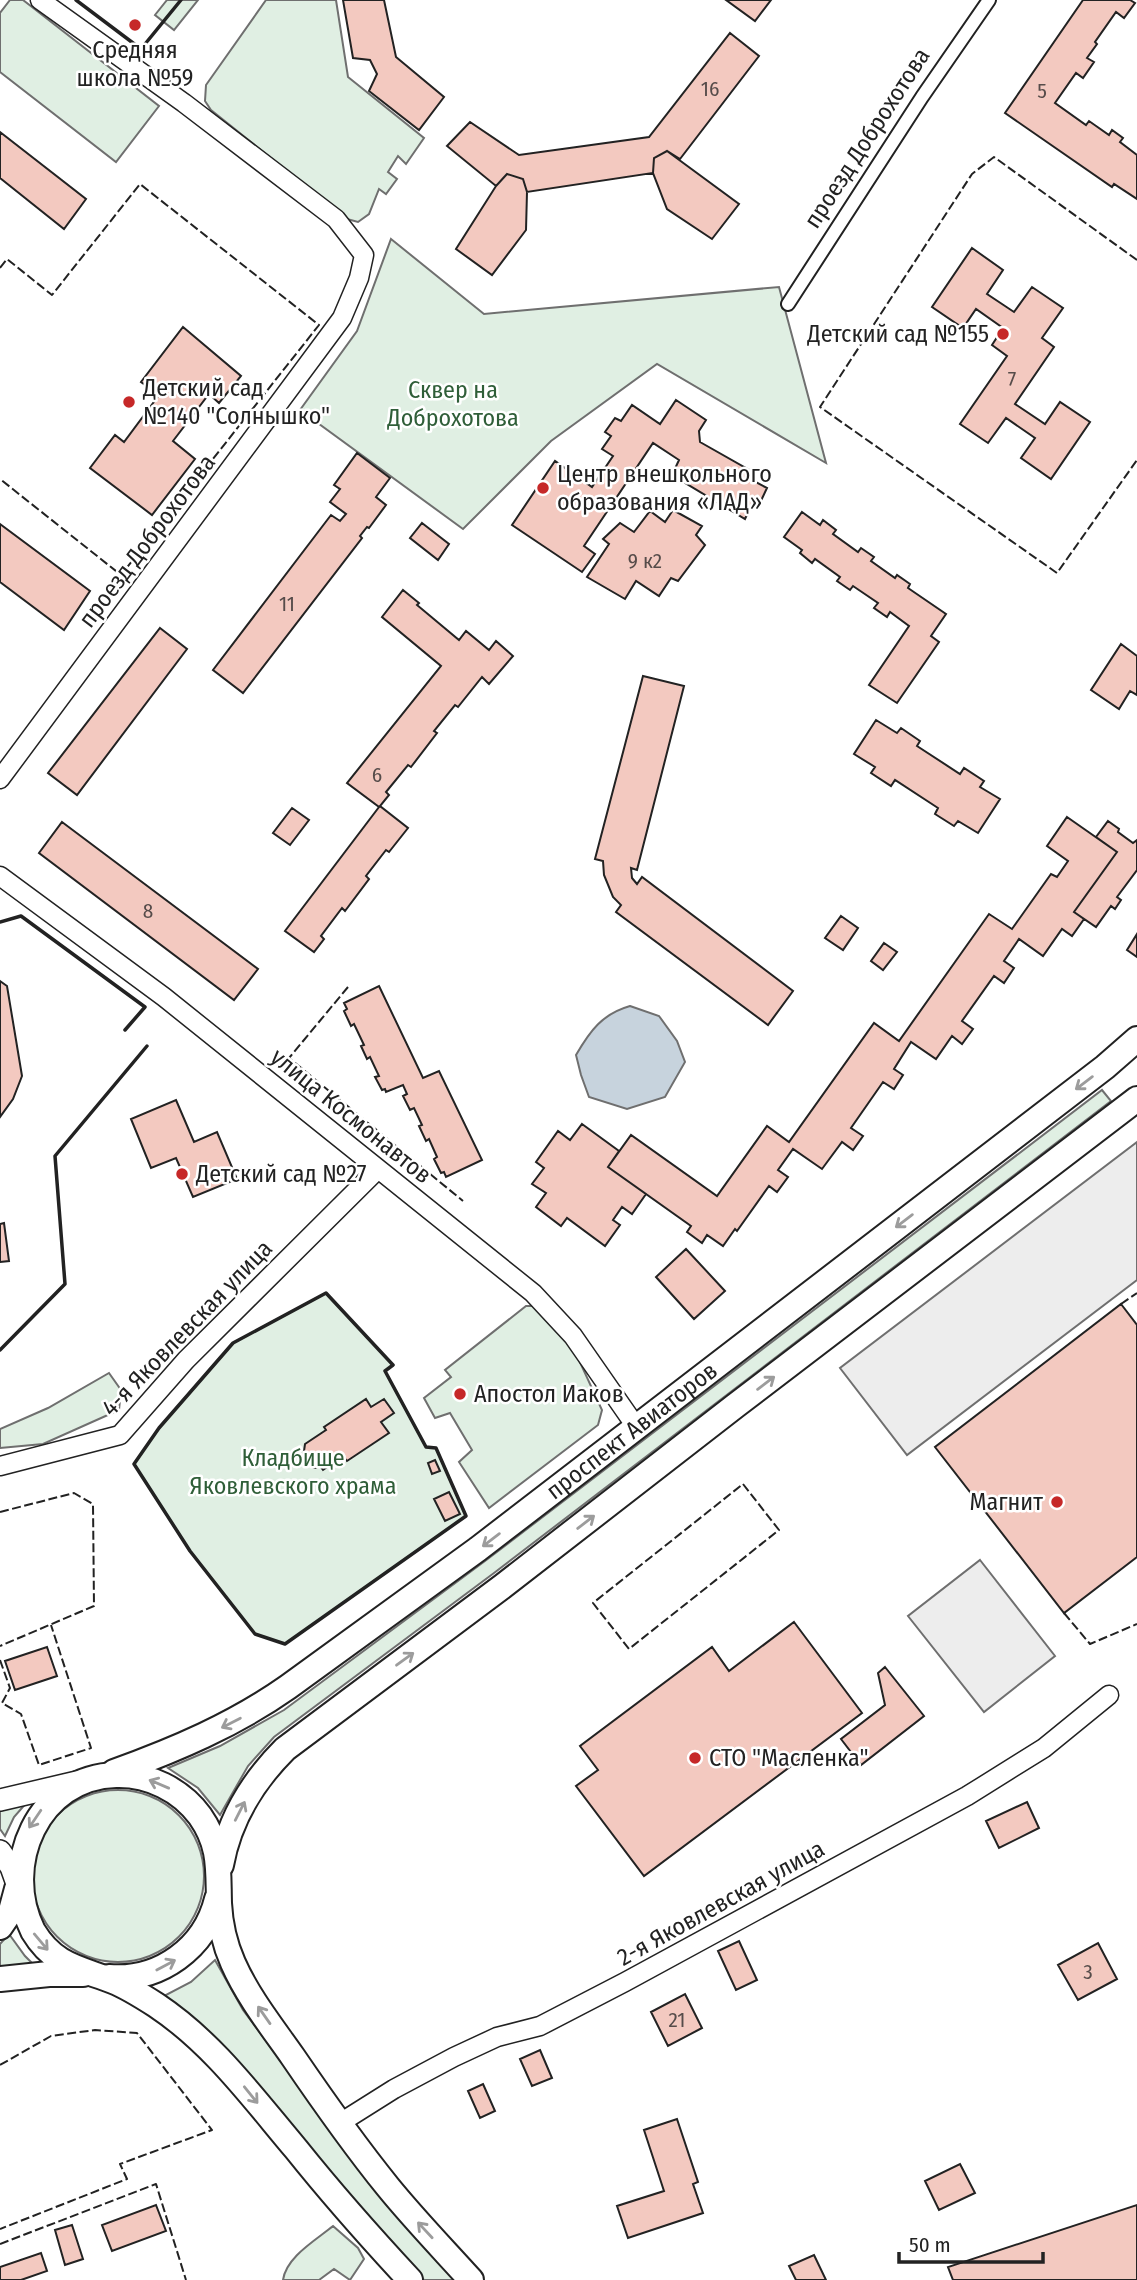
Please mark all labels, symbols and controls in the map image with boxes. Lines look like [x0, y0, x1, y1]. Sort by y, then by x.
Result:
marker: Средняя школа №59 [127, 17, 143, 33]
place label: Средняя школа №59 [77, 36, 193, 92]
street label: проезд Доброхотова [798, 43, 936, 233]
house number: 16 [701, 76, 719, 102]
house number: 5 [1037, 78, 1047, 104]
place label: Детский сад №155 [806, 320, 989, 348]
marker: Детский сад №155 [995, 326, 1011, 342]
house number: 7 [1008, 366, 1016, 392]
place label: Детский сад №140 "Солнышко" [142, 374, 330, 430]
park label: Сквер на Доброхотова [386, 376, 519, 432]
marker: Детский сад №140 "Солнышко" [121, 394, 137, 410]
street label: проезд Доброхотова [73, 449, 221, 633]
place label: Центр внешкольного образования «ЛАД» [557, 460, 772, 516]
marker: Центр внешкольного образования «ЛАД» [535, 480, 551, 496]
house number: 9 к2 [628, 548, 662, 574]
house number: 11 [279, 591, 295, 617]
house number: 6 [372, 762, 382, 788]
house number: 8 [143, 898, 153, 924]
street label: улица Космонавтов [265, 1043, 437, 1189]
one-way arrow [1076, 1075, 1094, 1090]
place label: Детский сад №27 [195, 1160, 367, 1188]
marker: Детский сад №27 [174, 1166, 190, 1182]
one-way arrow [895, 1214, 914, 1229]
street label: 4-я Яковлевская улица [96, 1234, 278, 1422]
street label: проспект Авиаторов [541, 1356, 723, 1505]
one-way arrow [757, 1375, 775, 1390]
place label: Апостол Иаков [474, 1380, 624, 1408]
marker: Апостол Иаков [452, 1386, 468, 1402]
park label: Кладбище Яковлевского храма [190, 1444, 396, 1500]
place label: Магнит [969, 1488, 1043, 1516]
marker: Магнит [1049, 1494, 1065, 1510]
one-way arrow [577, 1514, 595, 1529]
one-way arrow [482, 1532, 501, 1547]
one-way arrow [395, 1651, 414, 1666]
one-way arrow [221, 1717, 241, 1731]
place label: СТО "Масленка" [709, 1744, 869, 1772]
marker: СТО "Масленка" [687, 1750, 703, 1766]
one-way arrow [149, 1777, 170, 1790]
one-way arrow [233, 1801, 247, 1822]
one-way arrow [28, 1809, 42, 1828]
street label: 2-я Яковлевская улица [613, 1834, 829, 1972]
one-way arrow [33, 1932, 49, 1950]
one-way arrow [155, 1958, 176, 1971]
house number: 3 [1083, 1959, 1093, 1985]
one-way arrow [257, 2006, 271, 2025]
house number: 21 [669, 2007, 686, 2033]
one-way arrow [243, 2085, 259, 2103]
scale bar [899, 2220, 1042, 2264]
one-way arrow [417, 2221, 433, 2239]
text: 50 m [909, 2232, 951, 2258]

